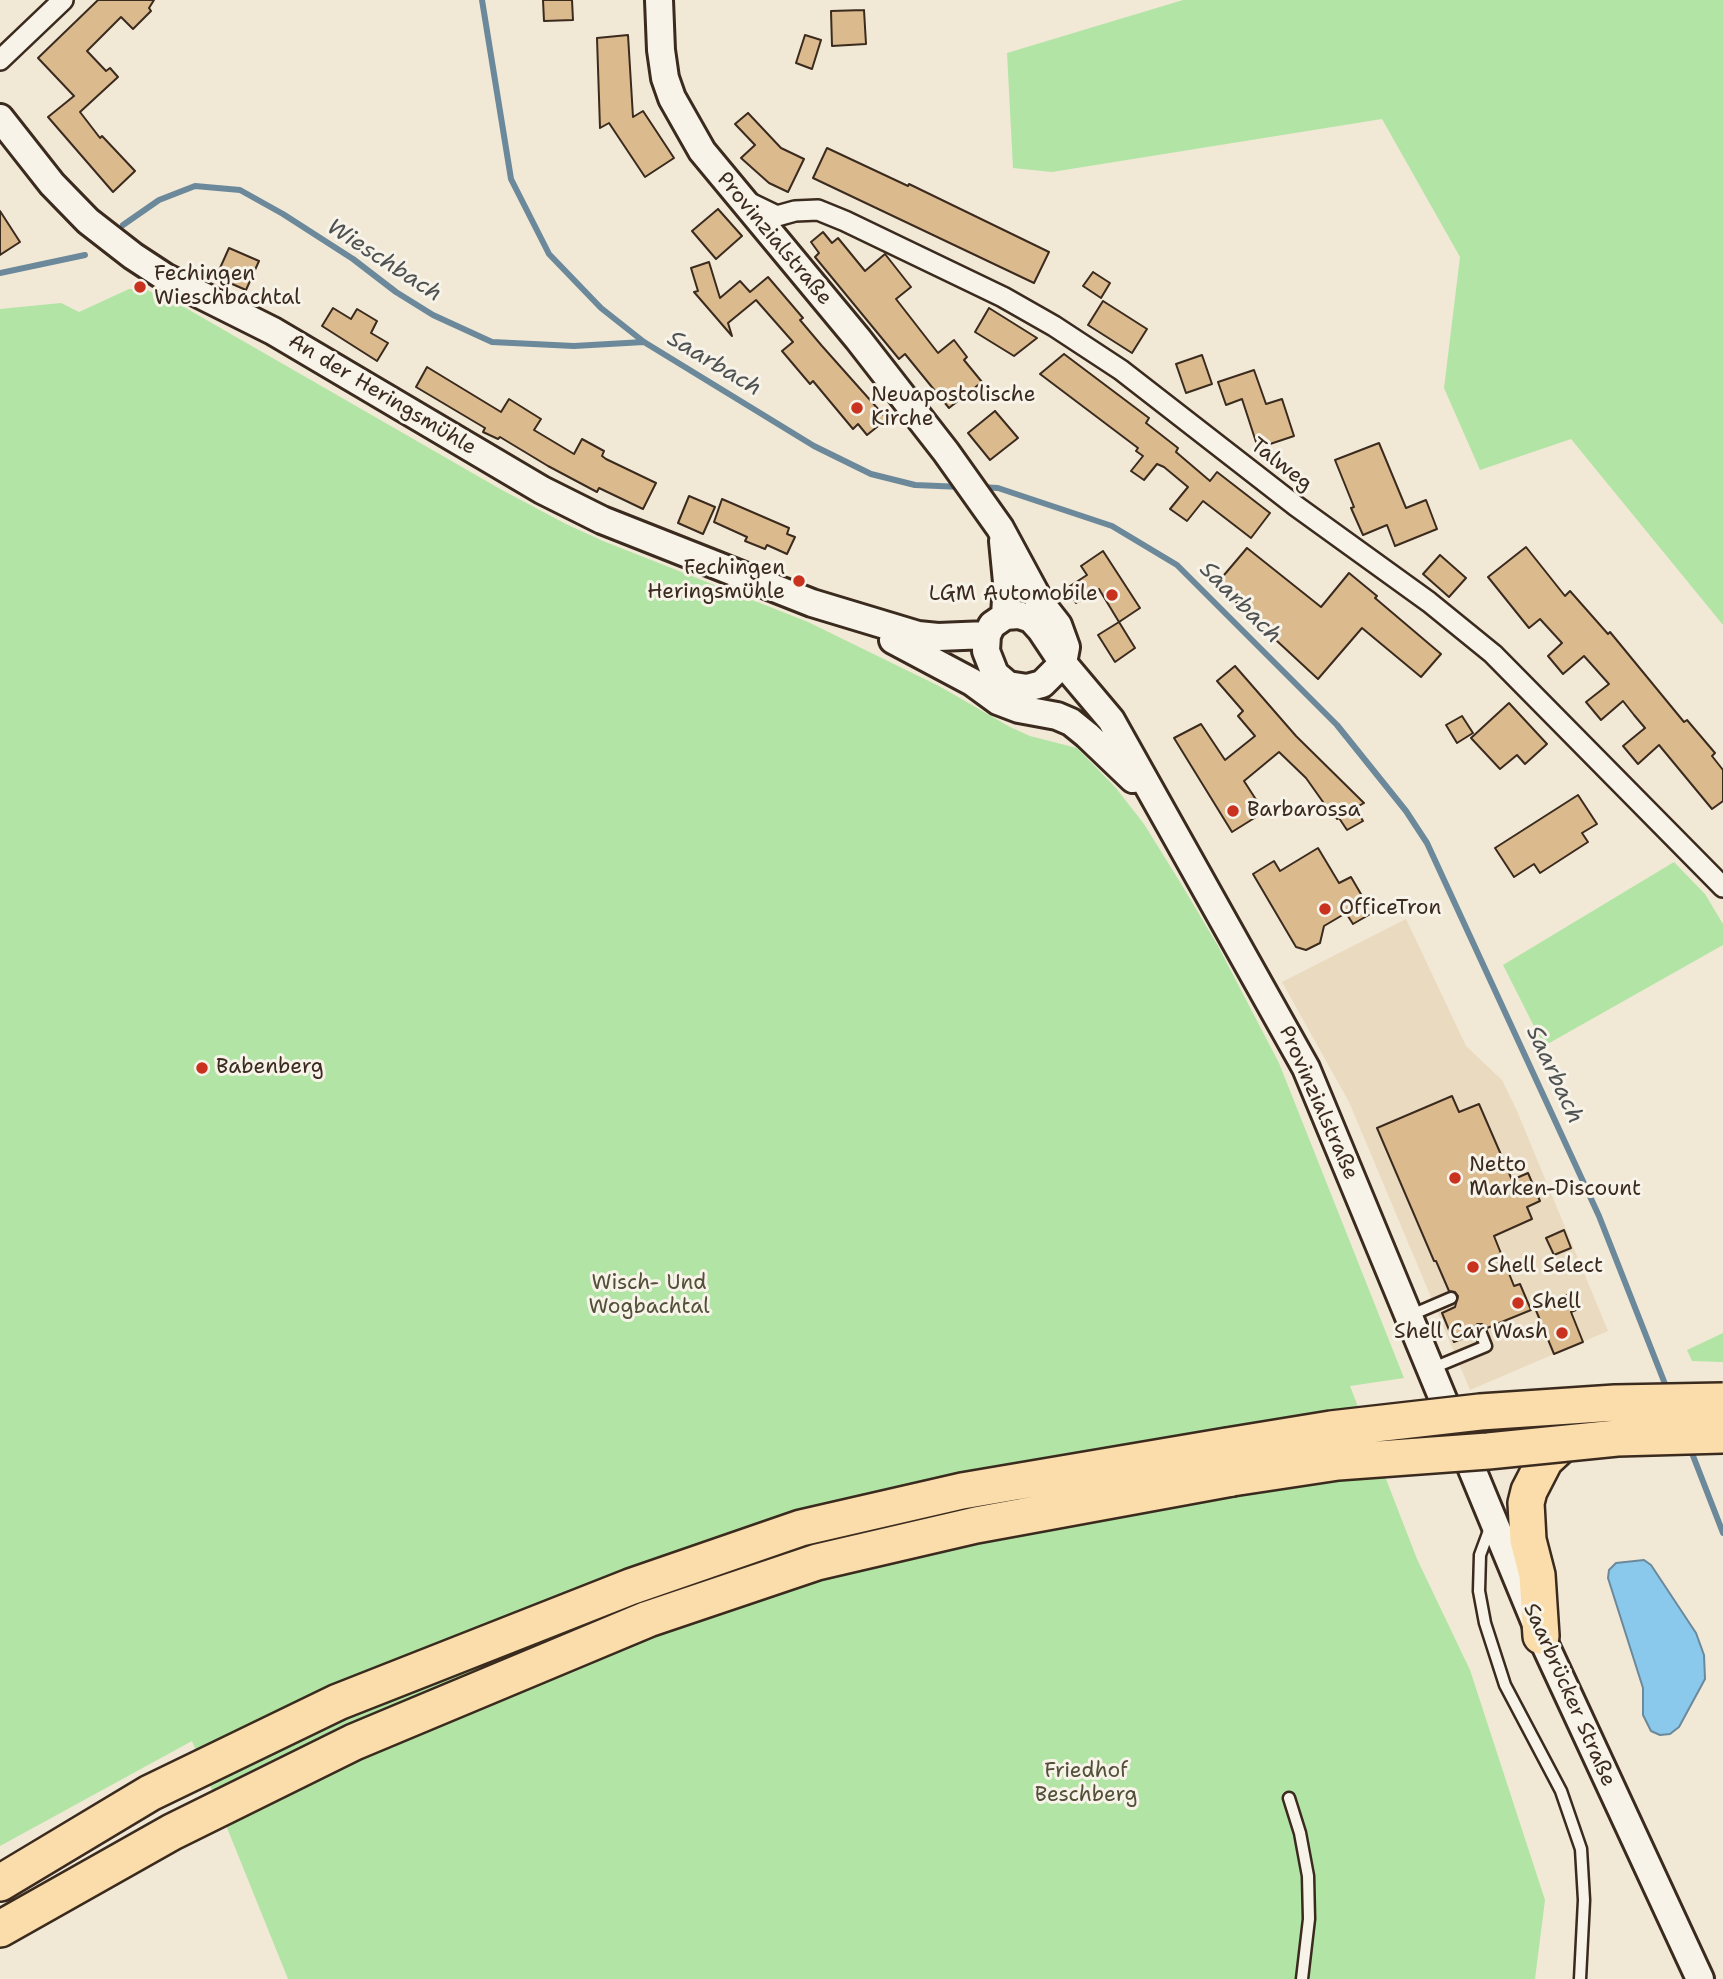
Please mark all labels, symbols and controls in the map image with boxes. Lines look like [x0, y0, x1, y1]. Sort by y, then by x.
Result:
street label: Provinzialstraße [711, 167, 837, 311]
water label: Wieschbach [321, 214, 447, 308]
place label: Fechingen Wieschbachtal [154, 262, 301, 312]
marker: Fechingen Wieschbachtal [132, 279, 148, 295]
water label: Saarbach [662, 325, 766, 403]
street label: An der Heringsmühle [284, 329, 480, 461]
place label: Neuapostolische Kirche [871, 383, 1036, 433]
marker: Neuapostolische Kirche [849, 400, 865, 416]
street label: Talweg [1245, 433, 1317, 497]
place label: Fechingen Heringsmühle [647, 556, 785, 606]
water label: Saarbach [1193, 556, 1287, 650]
marker: Fechingen Heringsmühle [791, 573, 807, 589]
place label: LGM Automobile [929, 582, 1098, 608]
marker: LGM Automobile [1104, 587, 1120, 603]
place label: Barbarossa [1247, 798, 1361, 824]
marker: Barbarossa [1225, 803, 1241, 819]
place label: OfficeTron [1339, 896, 1441, 922]
marker: OfficeTron [1317, 901, 1333, 917]
street label: Provinzialstraße [1273, 1022, 1363, 1184]
water label: Saarbach [1519, 1022, 1589, 1128]
place label: Babenberg [216, 1055, 324, 1081]
marker: Babenberg [194, 1060, 210, 1076]
place label: Netto Marken-Discount [1469, 1153, 1641, 1203]
marker: Netto Marken-Discount [1447, 1170, 1463, 1186]
place label: Shell Select [1487, 1254, 1603, 1280]
marker: Shell Select [1465, 1259, 1481, 1275]
park label: Wisch- Und Wogbachtal [588, 1271, 710, 1321]
place label: Shell [1532, 1290, 1581, 1316]
marker: Shell [1510, 1295, 1526, 1311]
place label: Shell Car Wash [1394, 1320, 1548, 1346]
marker: Shell Car Wash [1554, 1325, 1570, 1341]
street label: Saarbrücker Straße [1517, 1600, 1621, 1790]
park label: Friedhof Beschberg [1035, 1759, 1137, 1809]

